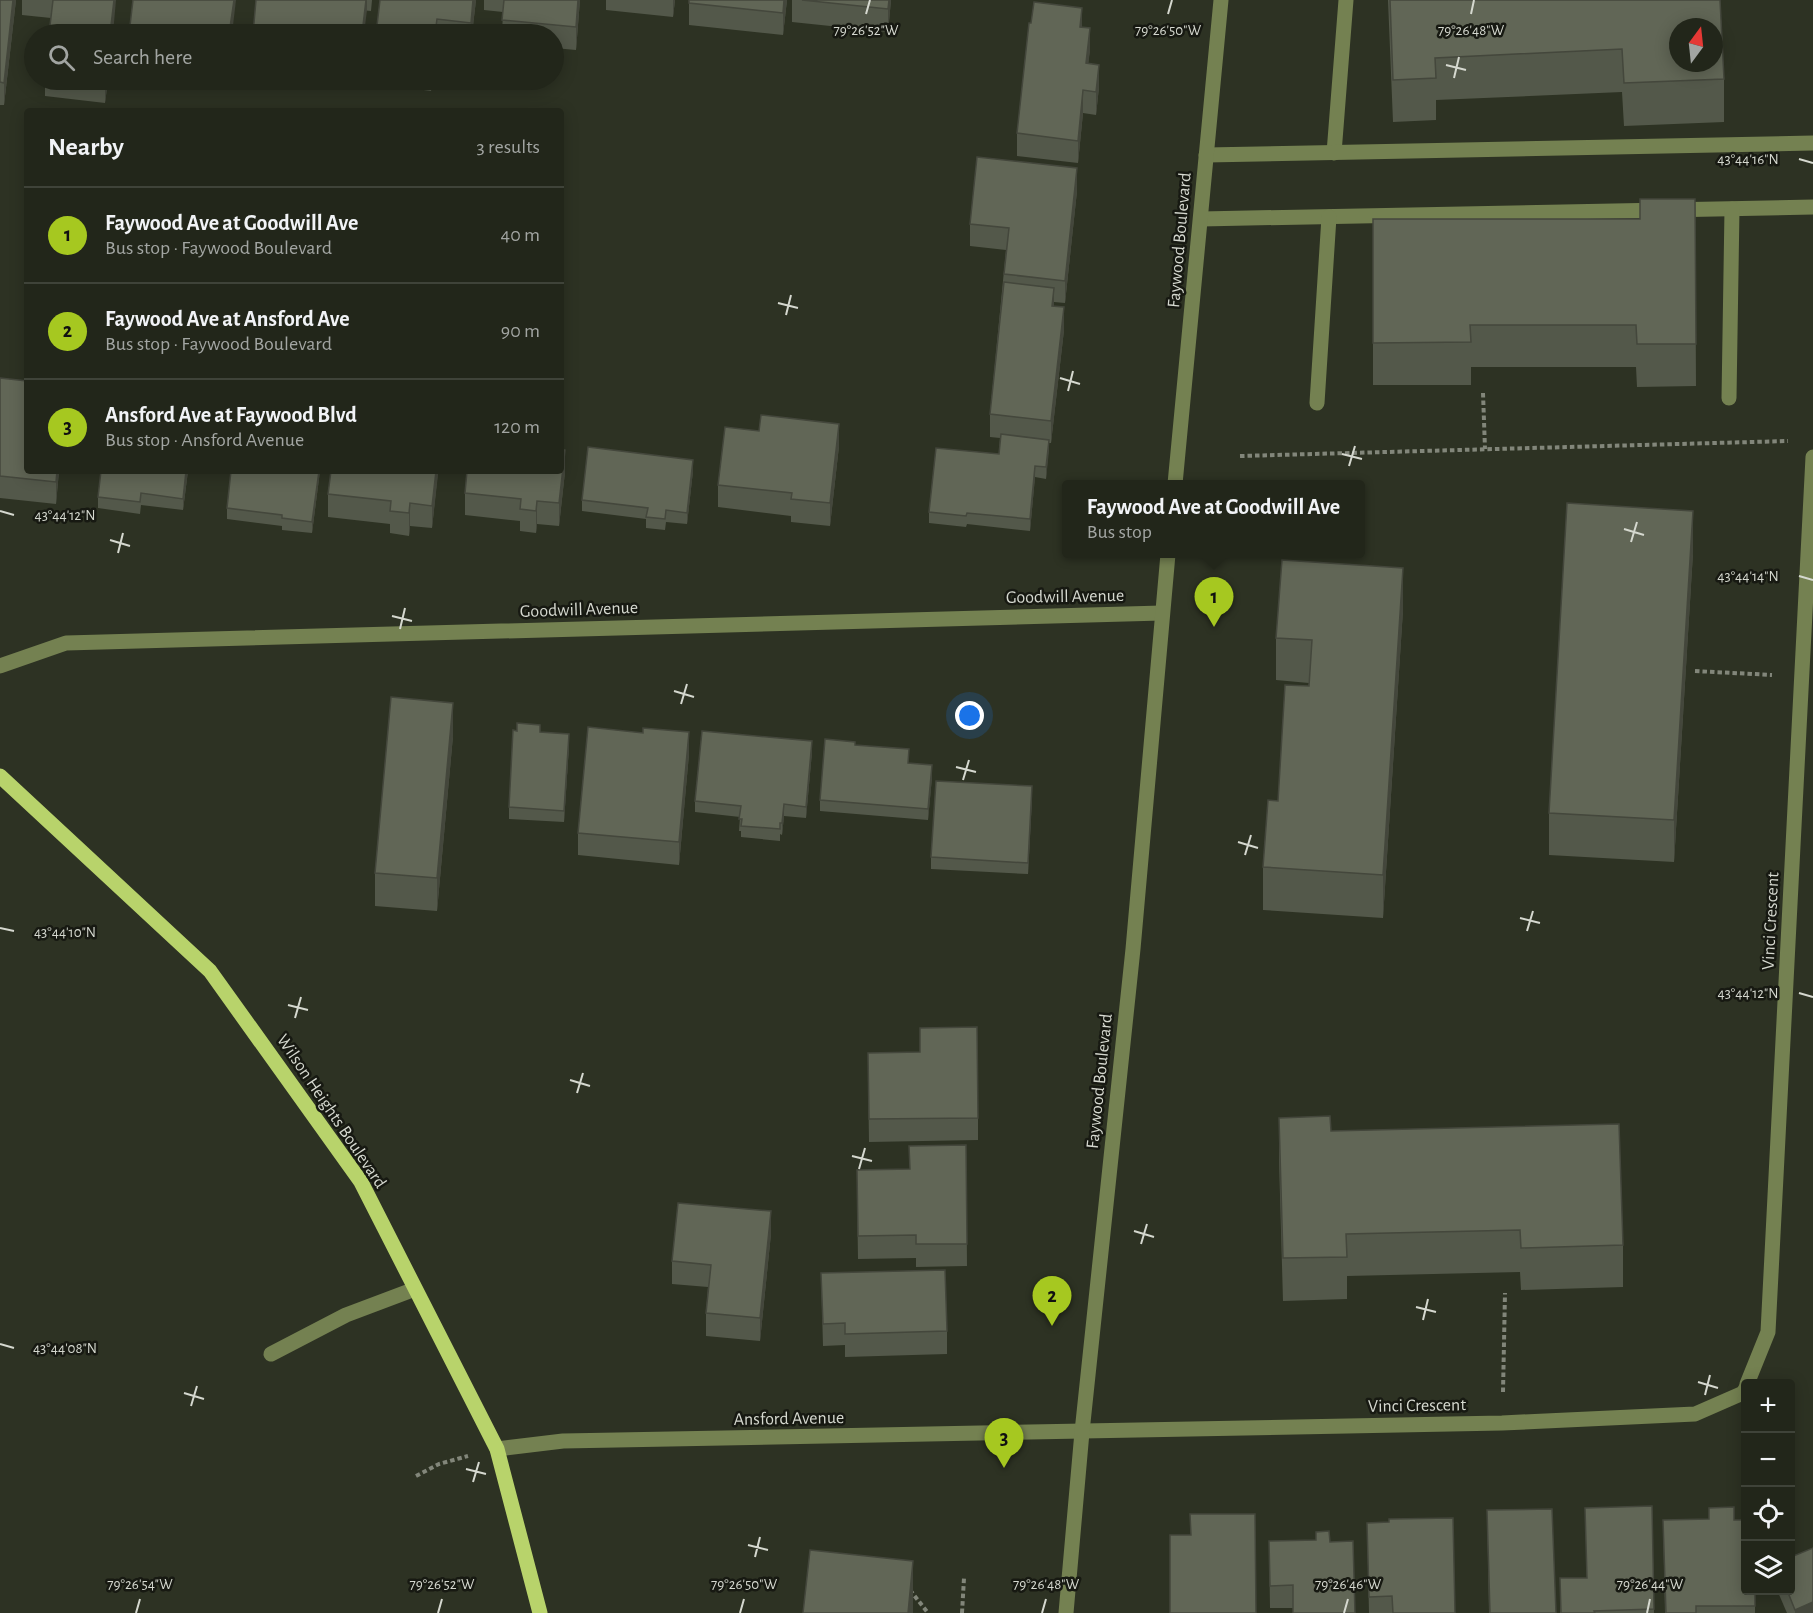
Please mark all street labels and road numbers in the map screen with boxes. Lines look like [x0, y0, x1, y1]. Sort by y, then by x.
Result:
street label: Faywood Boulevard [1165, 172, 1195, 308]
street label: Goodwill Avenue [1006, 587, 1124, 607]
street label: Goodwill Avenue [520, 599, 638, 621]
street label: Vinci Crescent [1759, 871, 1783, 970]
street label: Faywood Boulevard [1084, 1013, 1116, 1150]
street label: Wilson Heights Boulevard [273, 1031, 389, 1192]
street label: Vinci Crescent [1368, 1396, 1466, 1416]
street label: Ansford Avenue [734, 1409, 844, 1429]

